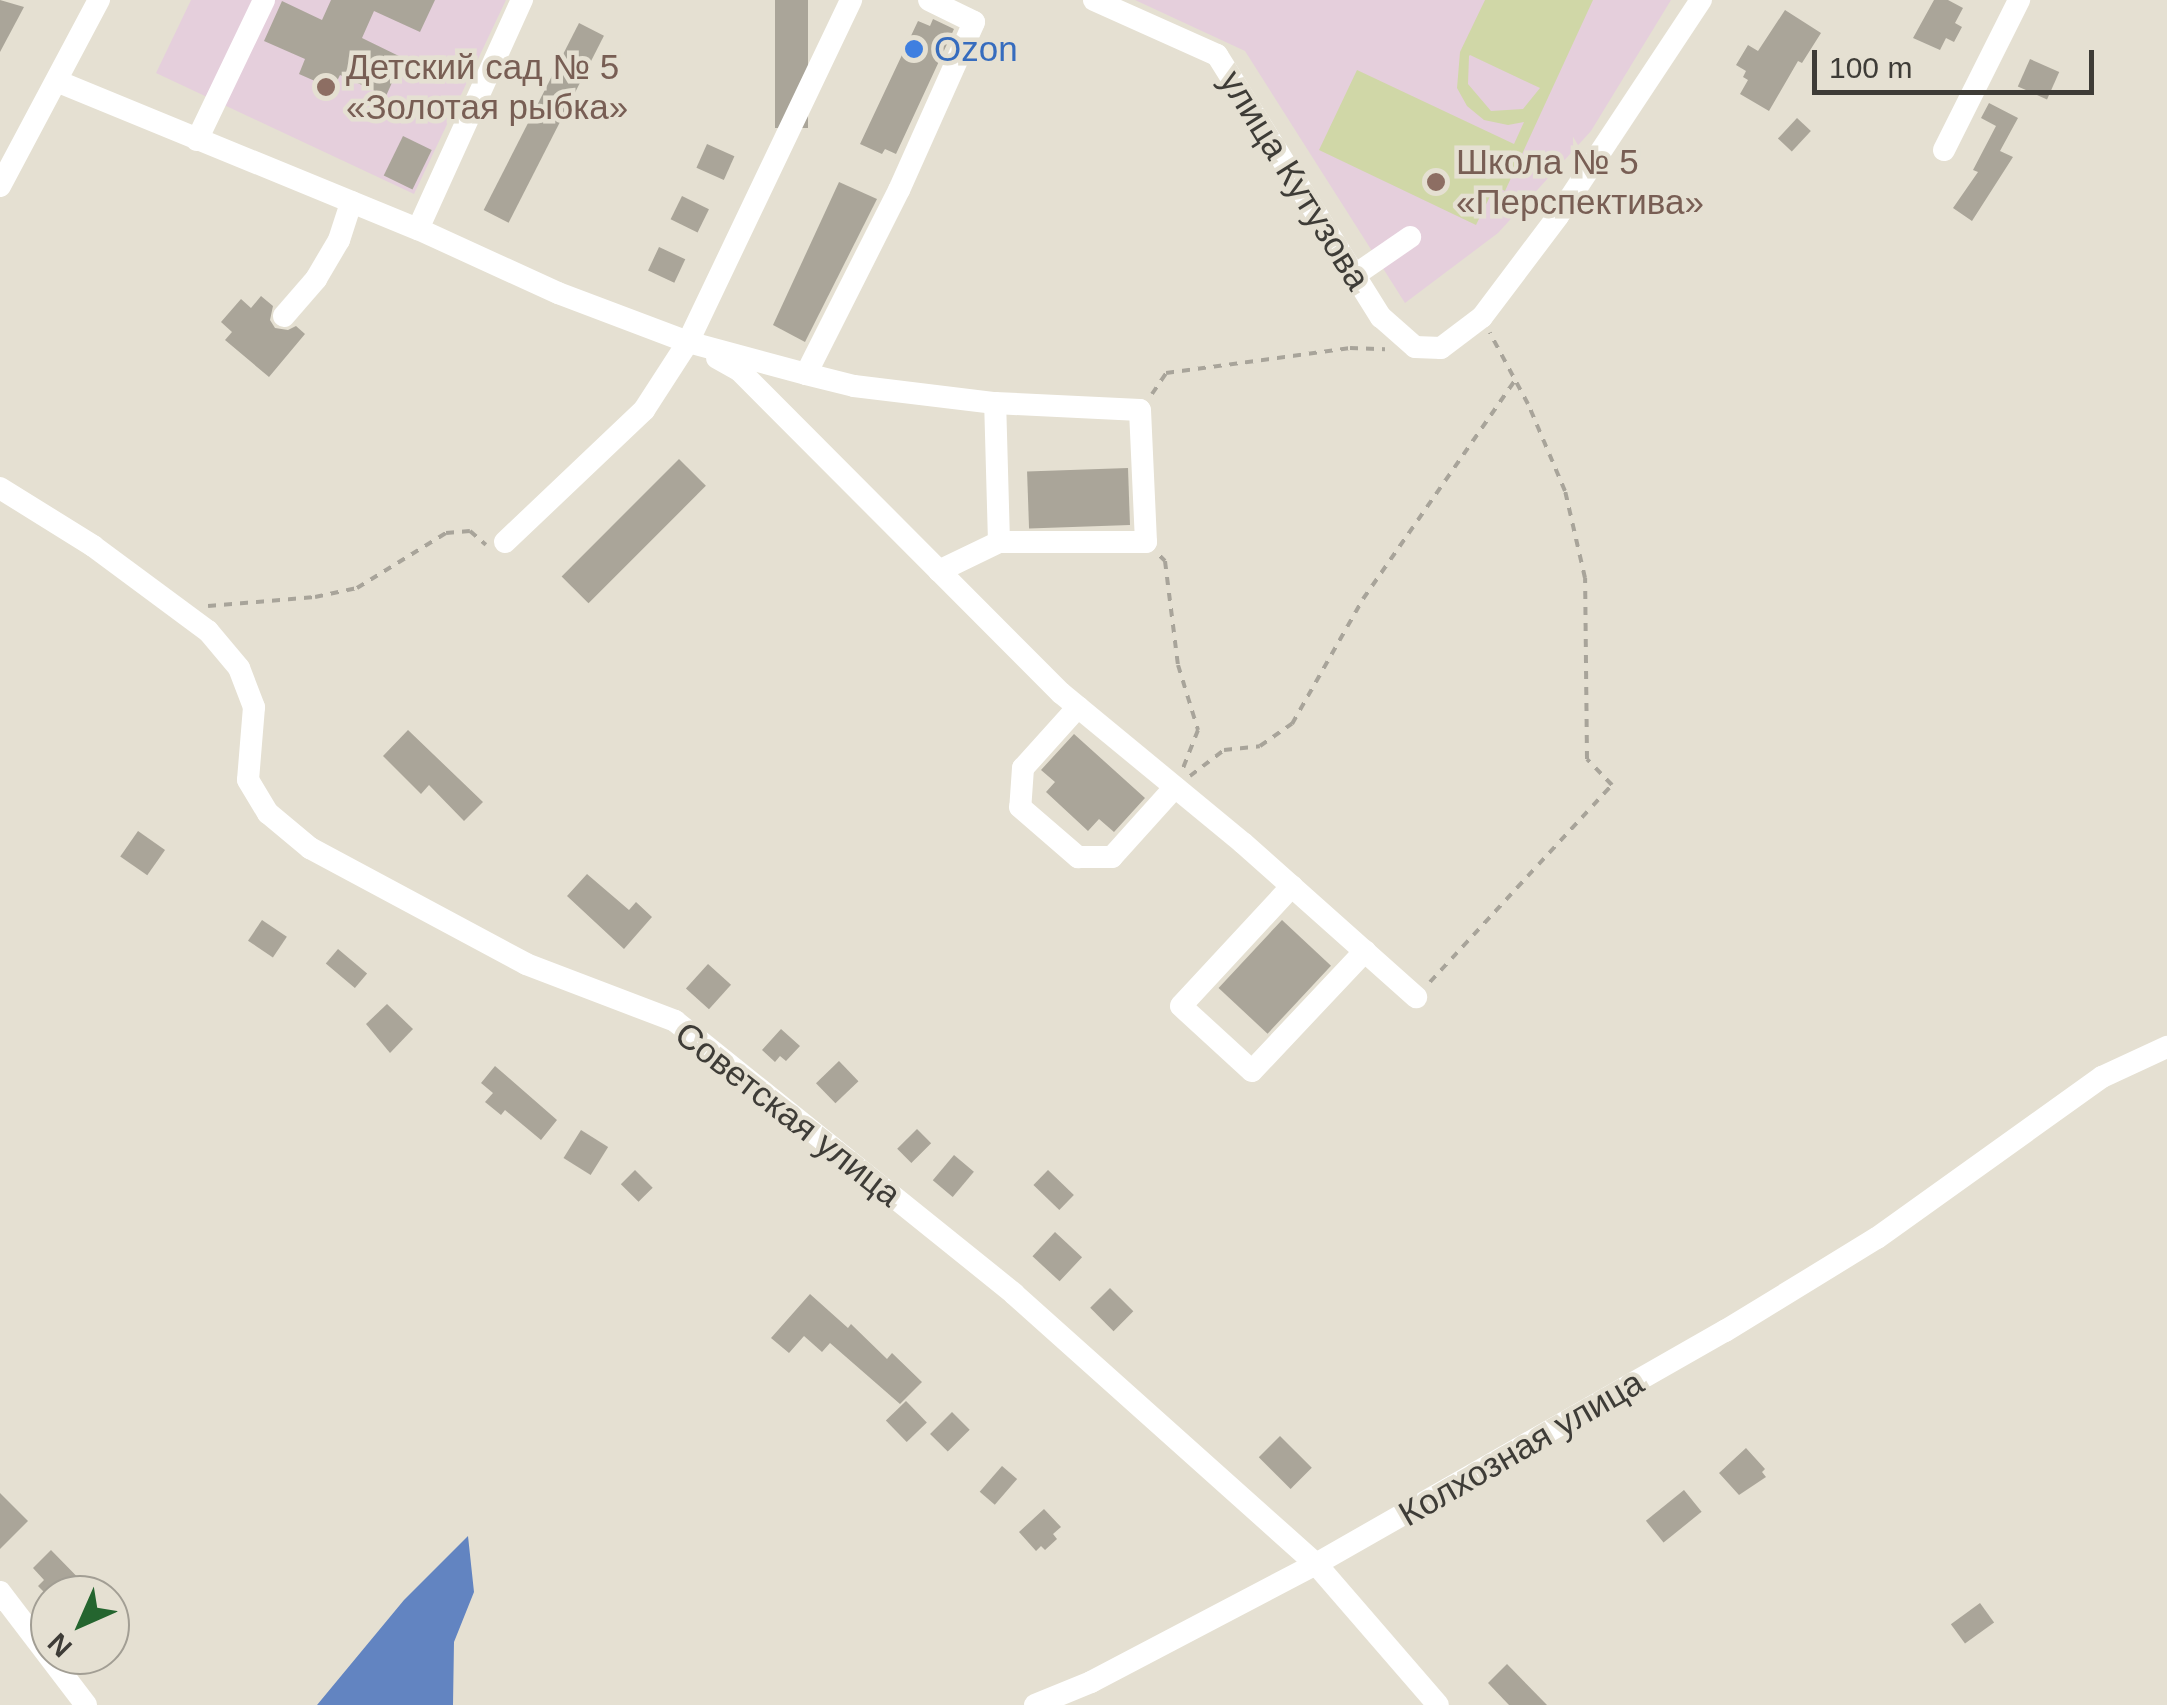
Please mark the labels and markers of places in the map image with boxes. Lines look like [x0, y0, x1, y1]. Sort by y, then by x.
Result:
place label: Ozon [934, 28, 1018, 70]
marker: Ozon [903, 38, 925, 60]
place label: Детский сад № 5 «Золотая рыбка» [346, 46, 628, 128]
marker: Детский сад № 5 «Золотая рыбка» [315, 76, 337, 98]
place label: Школа № 5 «Перспектива» [1456, 141, 1704, 223]
marker: Школа № 5 «Перспектива» [1425, 171, 1447, 193]

